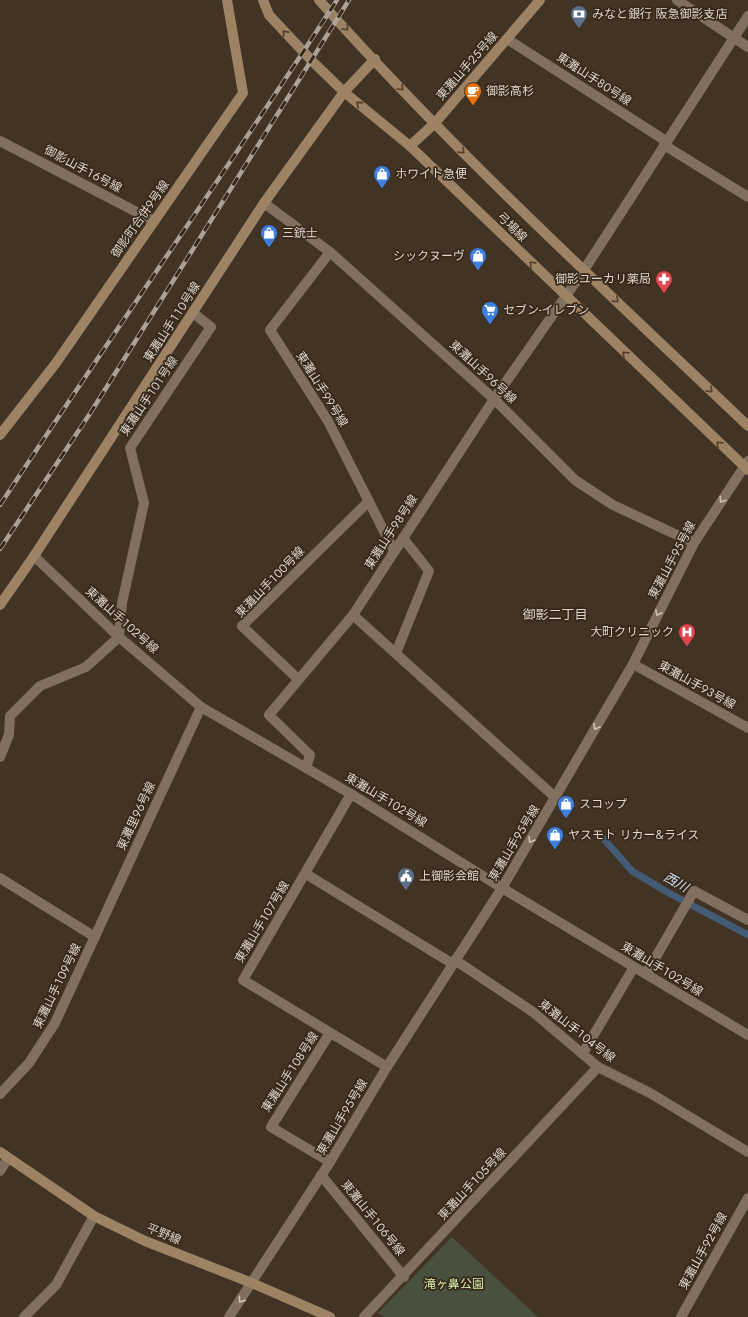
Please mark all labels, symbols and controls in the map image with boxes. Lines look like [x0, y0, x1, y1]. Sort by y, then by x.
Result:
bank icon: みなと銀行 阪急御影支店 [569, 4, 589, 29]
place label: みなと銀行 阪急御影支店 [592, 5, 728, 23]
one-way arrow [341, 24, 348, 31]
street label: 東灘山手２５号線 [432, 28, 502, 104]
one-way arrow [283, 30, 290, 37]
street label: 東灘山手８０号線 [553, 48, 635, 110]
cafe icon: 御影高杉 [463, 81, 483, 106]
place label: 御影高杉 [486, 82, 534, 100]
one-way arrow [397, 83, 404, 91]
one-way arrow [356, 101, 363, 108]
street label: 御影山手１６号線 [41, 141, 125, 197]
one-way arrow [457, 146, 465, 154]
shop icon: ホワイト急便 [372, 164, 392, 189]
place label: ホワイト急便 [395, 165, 467, 183]
street label: 御影町合併９号線 [107, 177, 173, 261]
street label: 弓場線 [493, 208, 531, 246]
shop icon: 三銃士 [259, 223, 279, 248]
place label: 三銃士 [282, 224, 318, 242]
shop icon: シックヌーヴ [468, 246, 488, 271]
place label: シックヌーヴ [393, 247, 465, 265]
one-way arrow [529, 261, 537, 269]
pharmacy icon: 御影ユーカリ薬局 [654, 269, 674, 294]
place label: 御影ユーカリ薬局 [555, 270, 651, 288]
street label: 東灘山手１１０号線 [139, 278, 205, 366]
one-way arrow [611, 295, 618, 302]
supermarket icon: セブン-イレブン [480, 300, 500, 325]
place label: セブン-イレブン [503, 301, 590, 319]
street label: 東灘山手９６号線 [445, 336, 521, 408]
street label: 東灘山手９９号線 [292, 348, 352, 430]
street label: 東灘山手１０１号線 [116, 352, 182, 440]
one-way arrow [622, 352, 630, 359]
one-way arrow [705, 385, 713, 393]
one-way arrow [716, 441, 724, 449]
street label: 東灘山手９８号線 [360, 491, 422, 573]
one-way arrow [719, 496, 727, 503]
street label: 東灘山手９５号線 [644, 518, 700, 602]
street label: 東灘山手１００号線 [231, 542, 309, 622]
street label: 東灘山手１０２号線 [81, 582, 163, 658]
district label: 御影二丁目 [522, 605, 588, 624]
one-way arrow [655, 609, 663, 616]
hospital icon: 大町クリニック [677, 622, 697, 647]
place label: 大町クリニック [590, 623, 674, 641]
street label: 東灘山手９３号線 [655, 656, 739, 714]
one-way arrow [594, 723, 601, 730]
street label: 東灘山手１０２号線 [342, 768, 430, 832]
street label: 東灘里９６号線 [112, 779, 160, 853]
shop icon: スコップ [556, 794, 576, 819]
place label: スコップ [579, 795, 627, 813]
street label: 東灘山手９５号線 [484, 802, 544, 884]
shop icon: ヤスモト リカー&ライス [545, 825, 565, 850]
place label: ヤスモト リカー&ライス [568, 826, 699, 844]
one-way arrow [528, 836, 535, 843]
public building icon: 上御影会館 [396, 866, 416, 891]
place label: 上御影会館 [419, 867, 479, 885]
water label: 西川 [660, 867, 694, 898]
street label: 東灘山手１０７号線 [230, 878, 294, 966]
street label: 東灘山手１０２号線 [618, 937, 706, 1001]
street label: 東灘山手１０９号線 [29, 940, 85, 1032]
street label: 東灘山手１０４号線 [535, 995, 619, 1067]
street label: 東灘山手１０８号線 [257, 1028, 323, 1116]
street label: 東灘山手９５号線 [312, 1076, 372, 1158]
street label: 東灘山手１０５号線 [434, 1144, 510, 1224]
street label: 東灘山手１０６号線 [337, 1176, 409, 1260]
street label: 東灘山手９２号線 [674, 1209, 732, 1293]
street label: 平野線 [144, 1219, 184, 1249]
park label: 滝ヶ鼻公園 [424, 1275, 484, 1293]
one-way arrow [238, 1296, 246, 1303]

